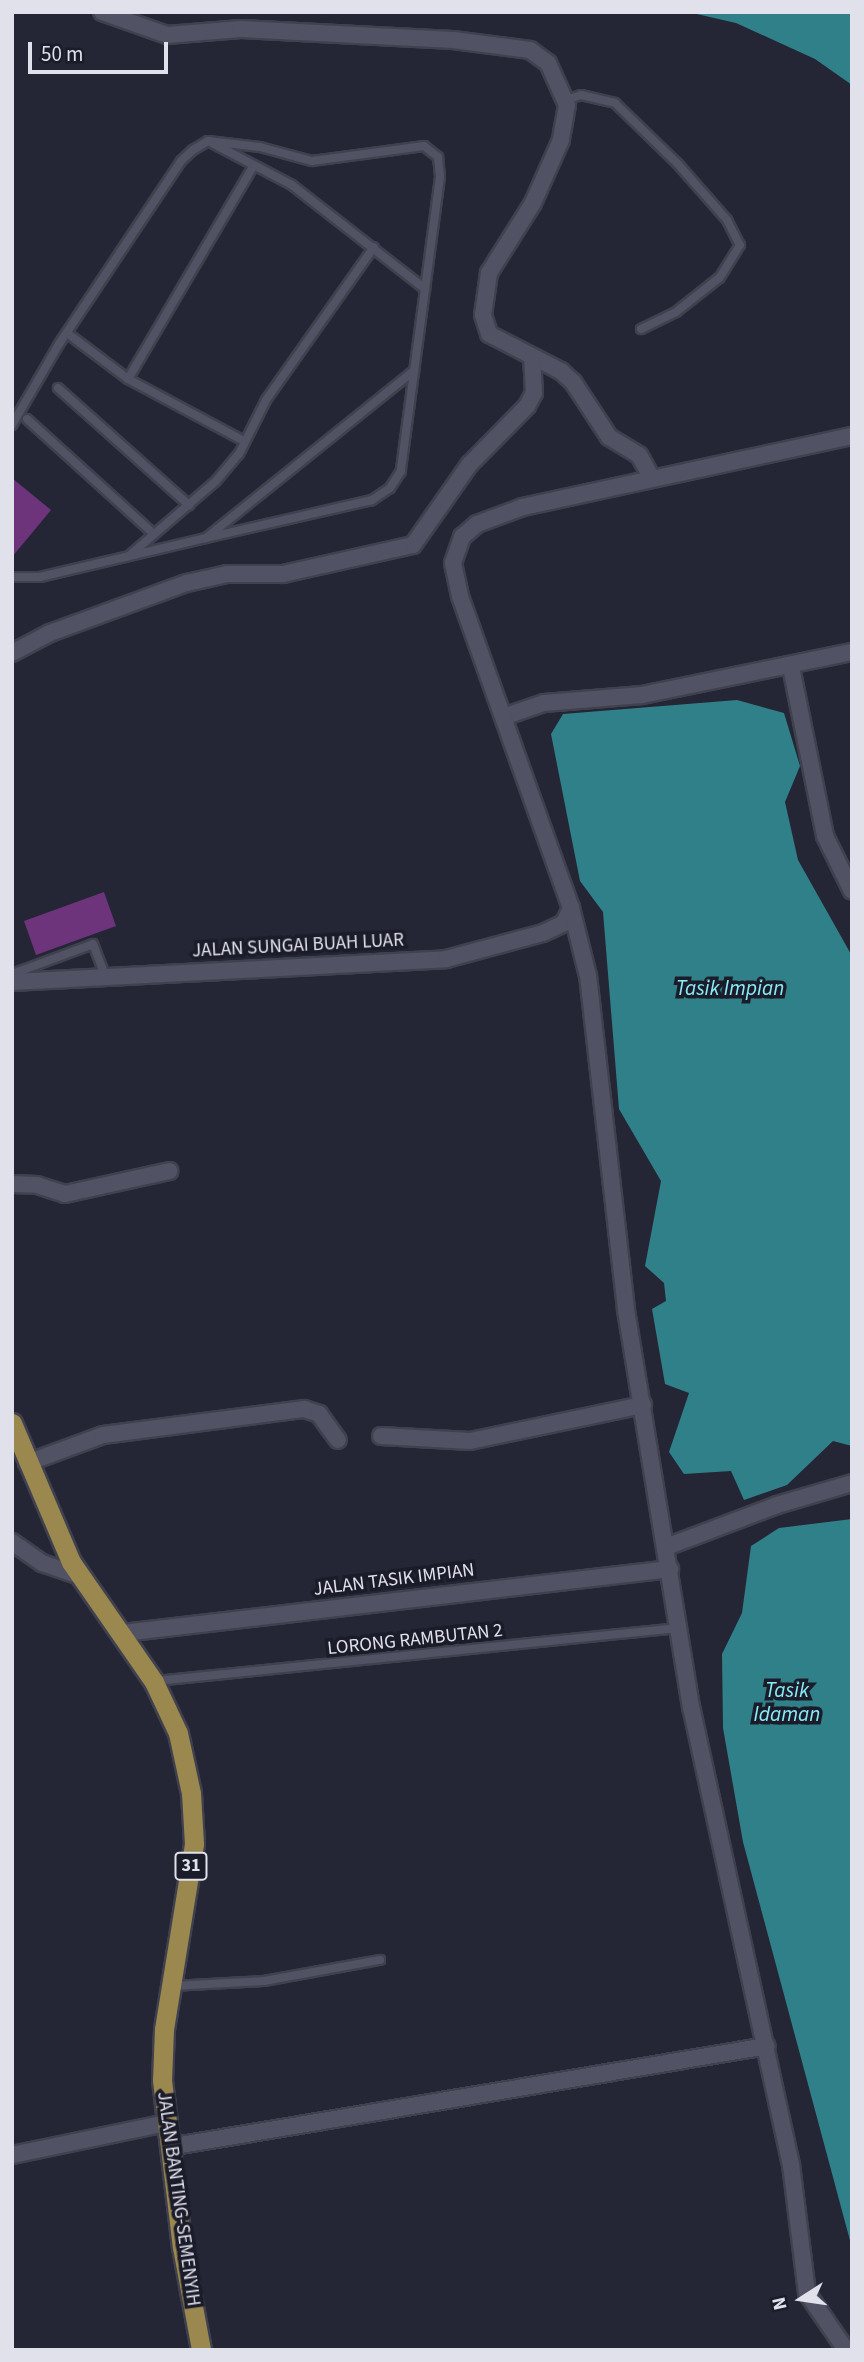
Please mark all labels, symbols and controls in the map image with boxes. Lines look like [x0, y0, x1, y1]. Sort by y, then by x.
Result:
scale bar [32, 28, 172, 72]
text: 50 m [41, 39, 83, 69]
street label: JALAN SUNGAI BUAH LUAR [192, 929, 404, 963]
water label: Tasik Impian [676, 975, 784, 1001]
street label: JALAN TASIK IMPIAN [312, 1559, 476, 1601]
street label: LORONG RAMBUTAN 2 [326, 1619, 504, 1661]
water label: Tasik Idaman [754, 1677, 820, 1727]
road number: 31 [174, 1852, 208, 1880]
street label: JALAN BANTING-SEMENYIH [152, 2090, 204, 2308]
north arrow [766, 2264, 836, 2334]
text: N [765, 2294, 794, 2312]

